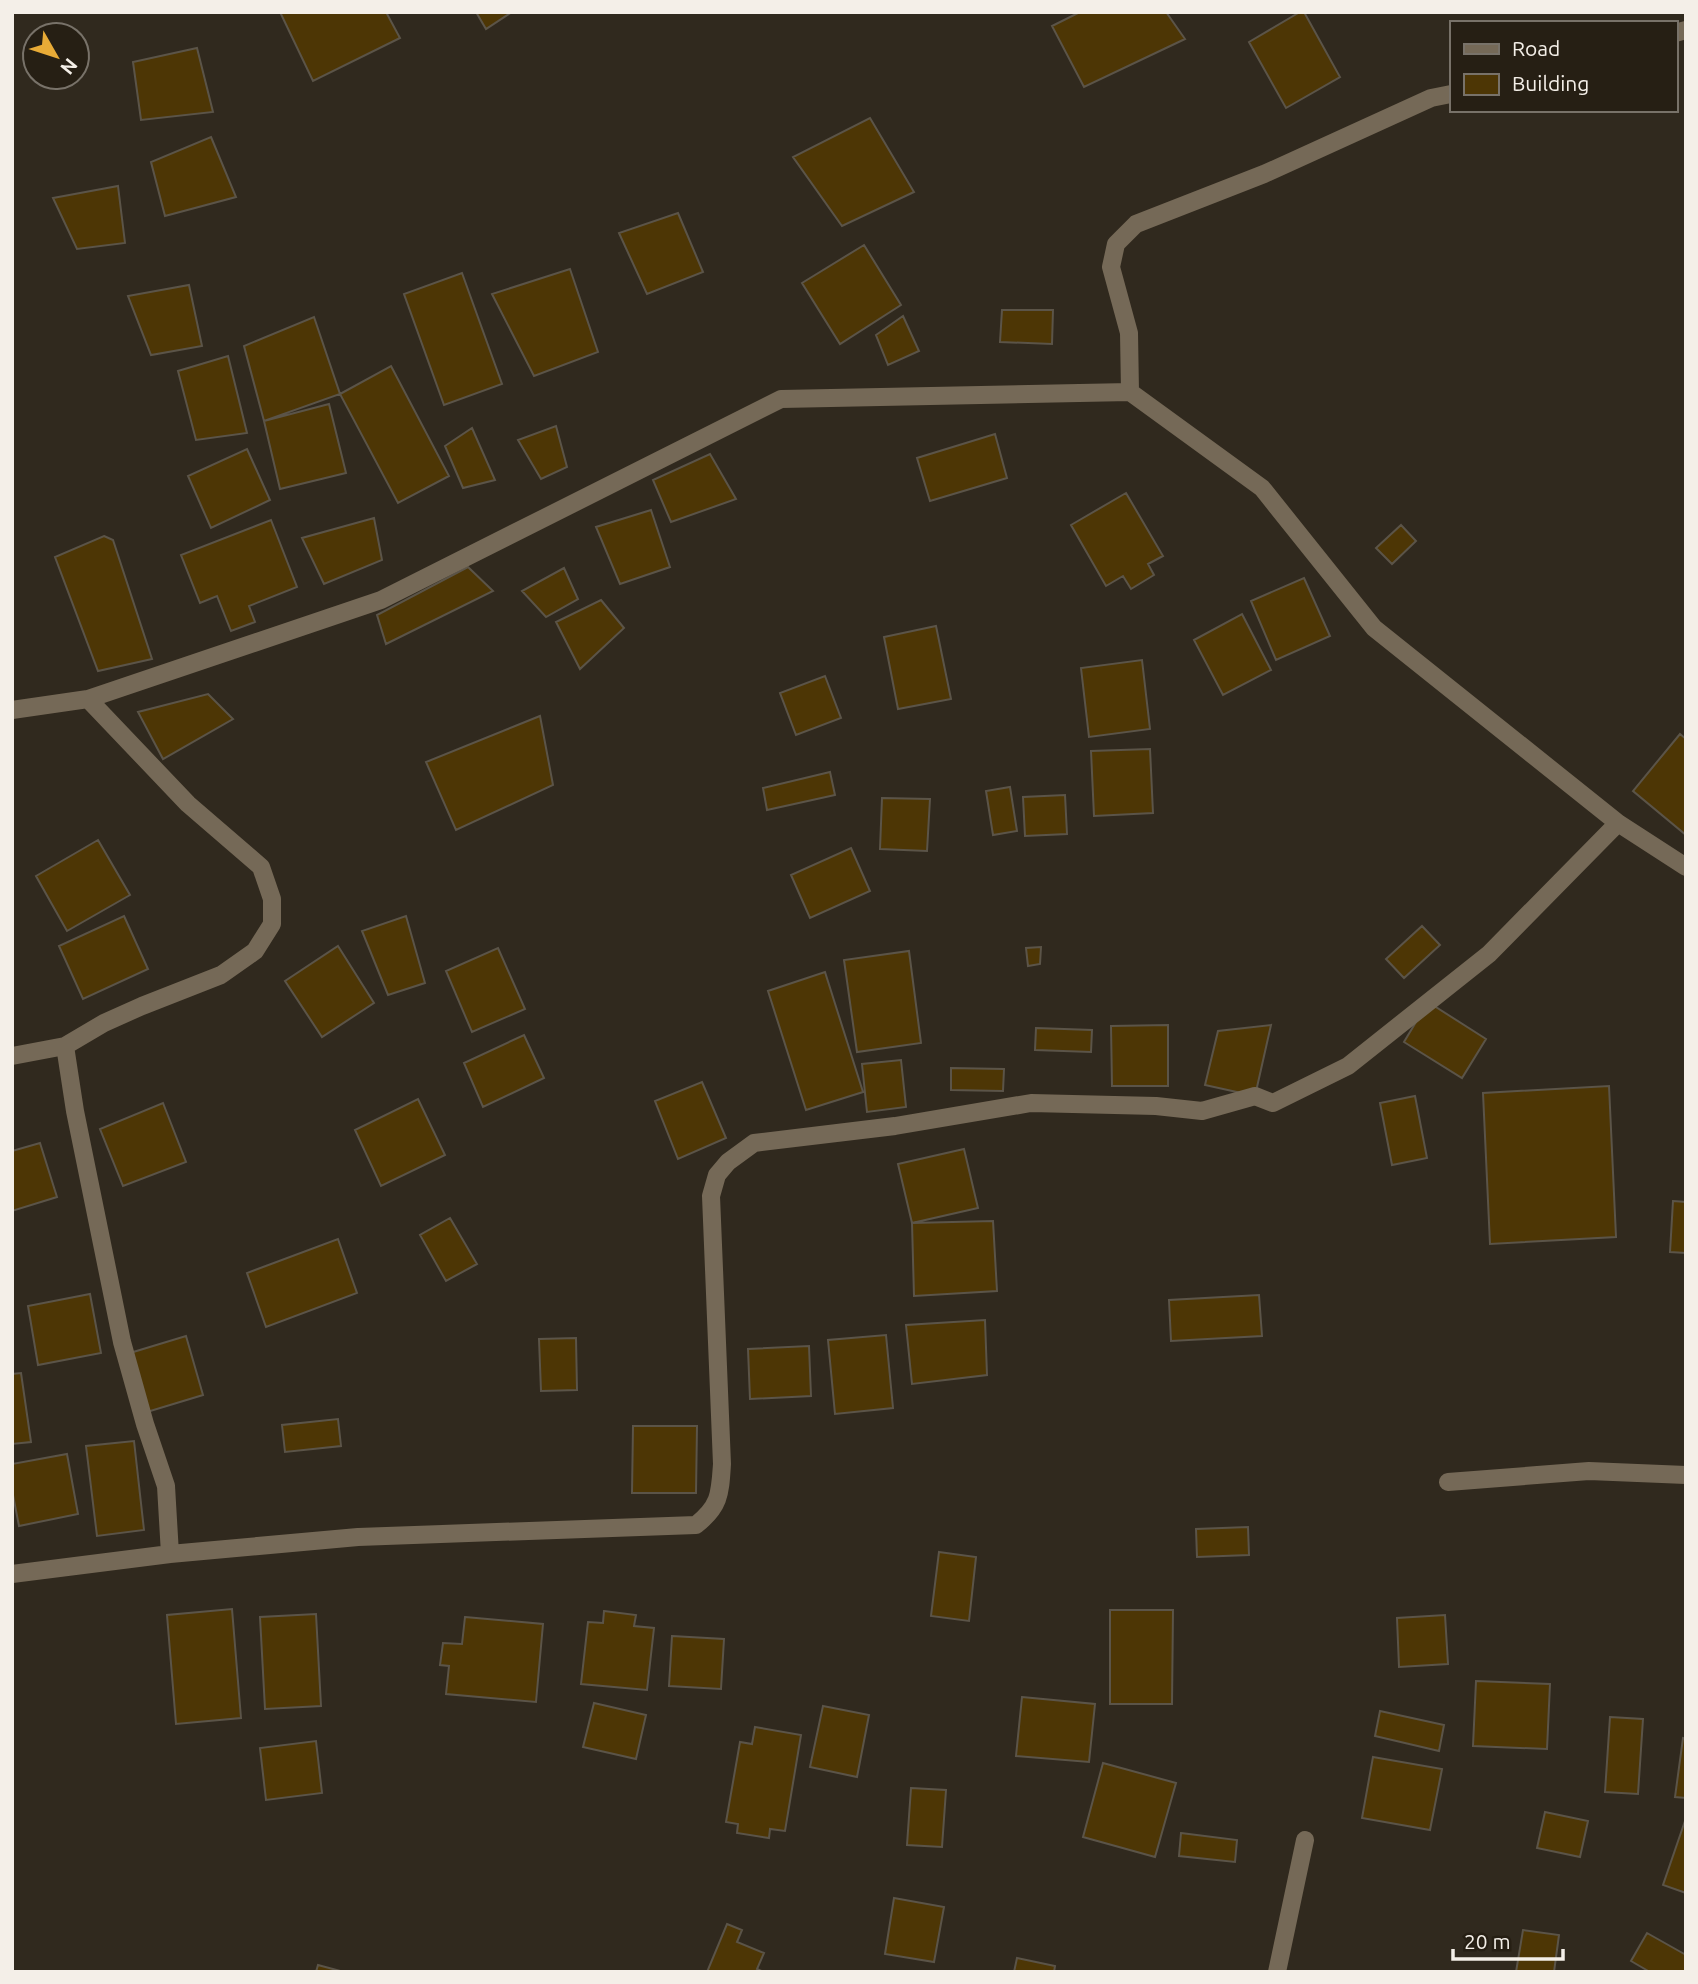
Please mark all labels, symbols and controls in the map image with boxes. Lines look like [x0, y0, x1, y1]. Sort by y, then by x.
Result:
north arrow [21, 21, 91, 91]
legend [1450, 21, 1677, 112]
text: Road [1512, 36, 1560, 60]
text: N [56, 54, 82, 79]
text: Building [1512, 71, 1589, 95]
scale bar [1453, 1918, 1563, 1962]
text: 20 m [1464, 1929, 1511, 1953]

